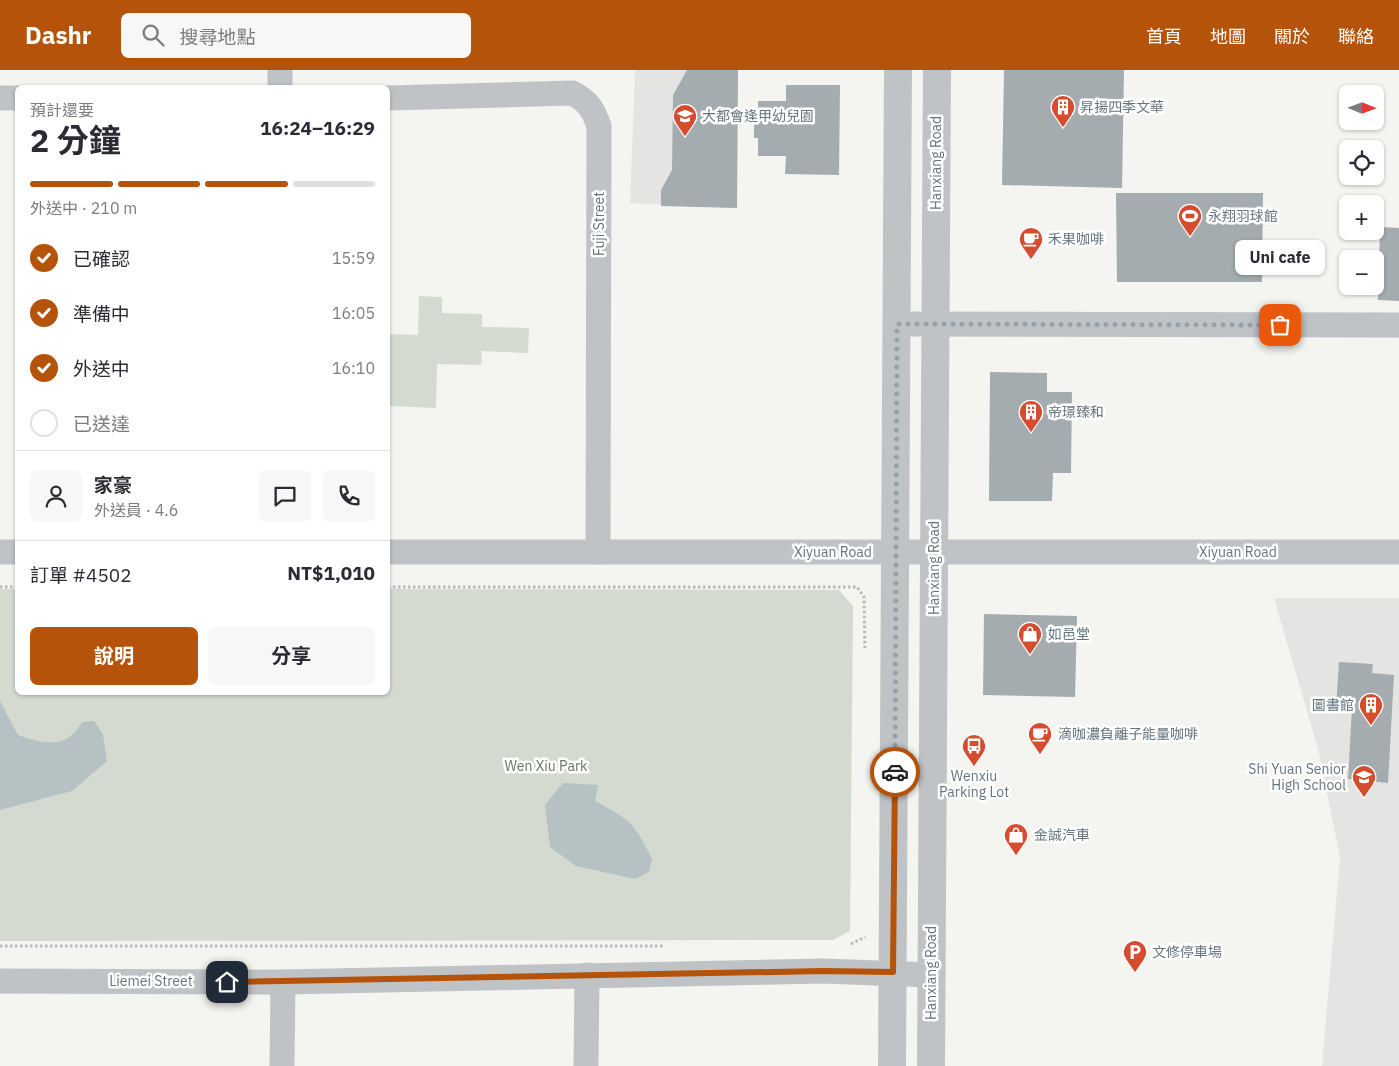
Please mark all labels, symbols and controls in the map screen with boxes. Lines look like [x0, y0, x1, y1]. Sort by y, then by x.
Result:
search box [121, 13, 471, 58]
text: Dashr [25, 19, 91, 51]
icon: search [139, 21, 167, 49]
text: 搜尋地點 [179, 25, 256, 49]
text: 首頁 [1146, 25, 1182, 48]
text: 地圖 [1210, 25, 1246, 48]
text: 關於 [1274, 25, 1310, 48]
text: 聯絡 [1338, 25, 1374, 48]
north arrow [1339, 85, 1384, 130]
map controls [1339, 85, 1384, 295]
building icon: 昇揚四季文華 [1050, 94, 1076, 128]
place label: 昇揚四季文華 [1080, 98, 1164, 116]
text: 預計還要 [30, 100, 94, 120]
school or university icon: 大都會逢甲幼兒園 [672, 103, 698, 137]
place label: 大都會逢甲幼兒園 [702, 107, 814, 125]
text: 16:24–16:29 [260, 116, 375, 140]
street label: Hanxiang Road [927, 116, 945, 210]
text: 2 分鐘 [30, 119, 121, 161]
button: locate [1339, 140, 1384, 185]
street label: Fuji Street [590, 192, 608, 256]
button: + [1339, 195, 1384, 240]
text: 外送中 · 210 m [30, 198, 137, 218]
sports icon: 永翔羽球館 [1177, 203, 1203, 237]
place label: 永翔羽球館 [1208, 207, 1278, 225]
cafe icon: 禾果咖啡 [1018, 226, 1044, 260]
place label: 禾果咖啡 [1048, 230, 1104, 248]
callout: Uni cafe [1235, 240, 1325, 275]
icon: check [30, 244, 58, 272]
text: 已確認 [73, 247, 130, 271]
text: Uni cafe [1249, 247, 1311, 267]
text: 15:59 [332, 248, 375, 268]
button: − [1339, 250, 1384, 295]
icon: check [30, 299, 58, 327]
text: 準備中 [73, 302, 130, 326]
text: 16:05 [332, 303, 375, 323]
pin [1259, 304, 1301, 346]
icon: bag [1266, 311, 1294, 339]
icon: check [30, 354, 58, 382]
text: 外送中 [73, 357, 130, 381]
text: 16:10 [332, 358, 375, 378]
building icon: 帝璟臻和 [1018, 399, 1044, 433]
place label: 帝璟臻和 [1048, 403, 1104, 421]
text: 已送達 [73, 412, 130, 436]
button: person [30, 470, 82, 522]
button: chat [259, 470, 311, 522]
button: phone [323, 470, 375, 522]
text: 家豪 [94, 473, 132, 497]
text: 外送員 · 4.6 [94, 500, 178, 520]
street label: Hanxiang Road [925, 521, 943, 615]
street label: Xiyuan Road [794, 543, 872, 561]
street label: Xiyuan Road [1199, 543, 1277, 561]
text: NT$1,010 [287, 561, 375, 585]
text: 訂單 #4502 [30, 563, 132, 587]
shop icon: 如邑堂 [1017, 621, 1043, 655]
place label: 如邑堂 [1048, 625, 1090, 643]
button: 說明 [30, 627, 198, 685]
button: 分享 [208, 627, 375, 685]
building icon: 圖書館 [1358, 692, 1384, 726]
place label: 圖書館 [1312, 696, 1354, 714]
cafe icon: 滴咖濃負離子能量咖啡 [1027, 721, 1053, 755]
place label: 滴咖濃負離子能量咖啡 [1058, 725, 1198, 743]
bus stop icon: Wenxiu Parking Lot [961, 733, 987, 767]
courier [870, 747, 920, 797]
park label: Wen Xiu Park [505, 757, 588, 775]
icon: car [881, 758, 909, 786]
place label: Shi Yuan Senior High School [1248, 760, 1346, 794]
school or university icon: Shi Yuan Senior High School [1351, 764, 1377, 798]
place label: Wenxiu Parking Lot [939, 767, 1009, 801]
shop icon: 金誠汽車 [1003, 822, 1029, 856]
place label: 金誠汽車 [1034, 826, 1090, 844]
street label: Hanxiang Road [922, 926, 940, 1020]
parking icon: 文修停車場 [1122, 939, 1148, 973]
place label: 文修停車場 [1152, 943, 1222, 961]
pin [206, 961, 248, 1003]
icon: home [213, 968, 241, 996]
street label: Liemei Street [109, 972, 193, 990]

